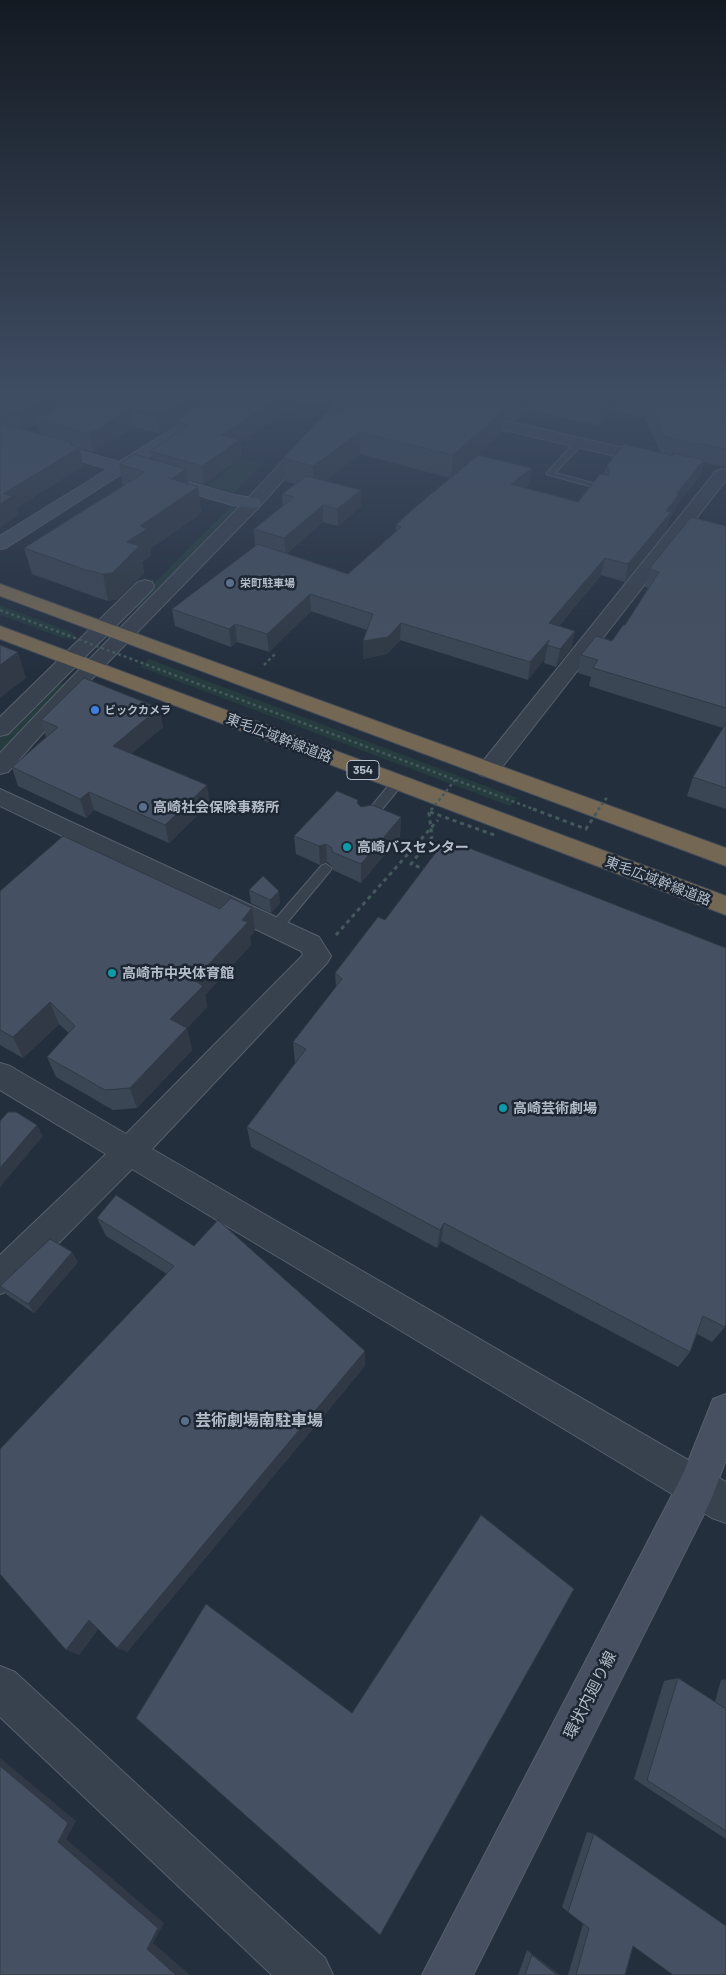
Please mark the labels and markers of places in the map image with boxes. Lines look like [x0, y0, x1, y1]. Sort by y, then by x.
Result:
place label: 栄町駐車場 [240, 576, 295, 590]
marker: 栄町駐車場 [224, 577, 236, 589]
place label: ビックカメラ [105, 703, 171, 717]
marker: ビックカメラ [89, 704, 101, 716]
place label: 高崎社会保険事務所 [153, 799, 279, 815]
marker: 高崎社会保険事務所 [137, 801, 149, 813]
place label: 高崎バスセンター [357, 839, 469, 855]
marker: 高崎バスセンター [341, 841, 353, 853]
place label: 高崎市中央体育館 [122, 965, 234, 981]
marker: 高崎市中央体育館 [106, 967, 118, 979]
place label: 高崎芸術劇場 [513, 1100, 597, 1116]
marker: 高崎芸術劇場 [497, 1102, 509, 1114]
place label: 芸術劇場南駐車場 [195, 1411, 323, 1431]
marker: 芸術劇場南駐車場 [179, 1415, 191, 1427]

